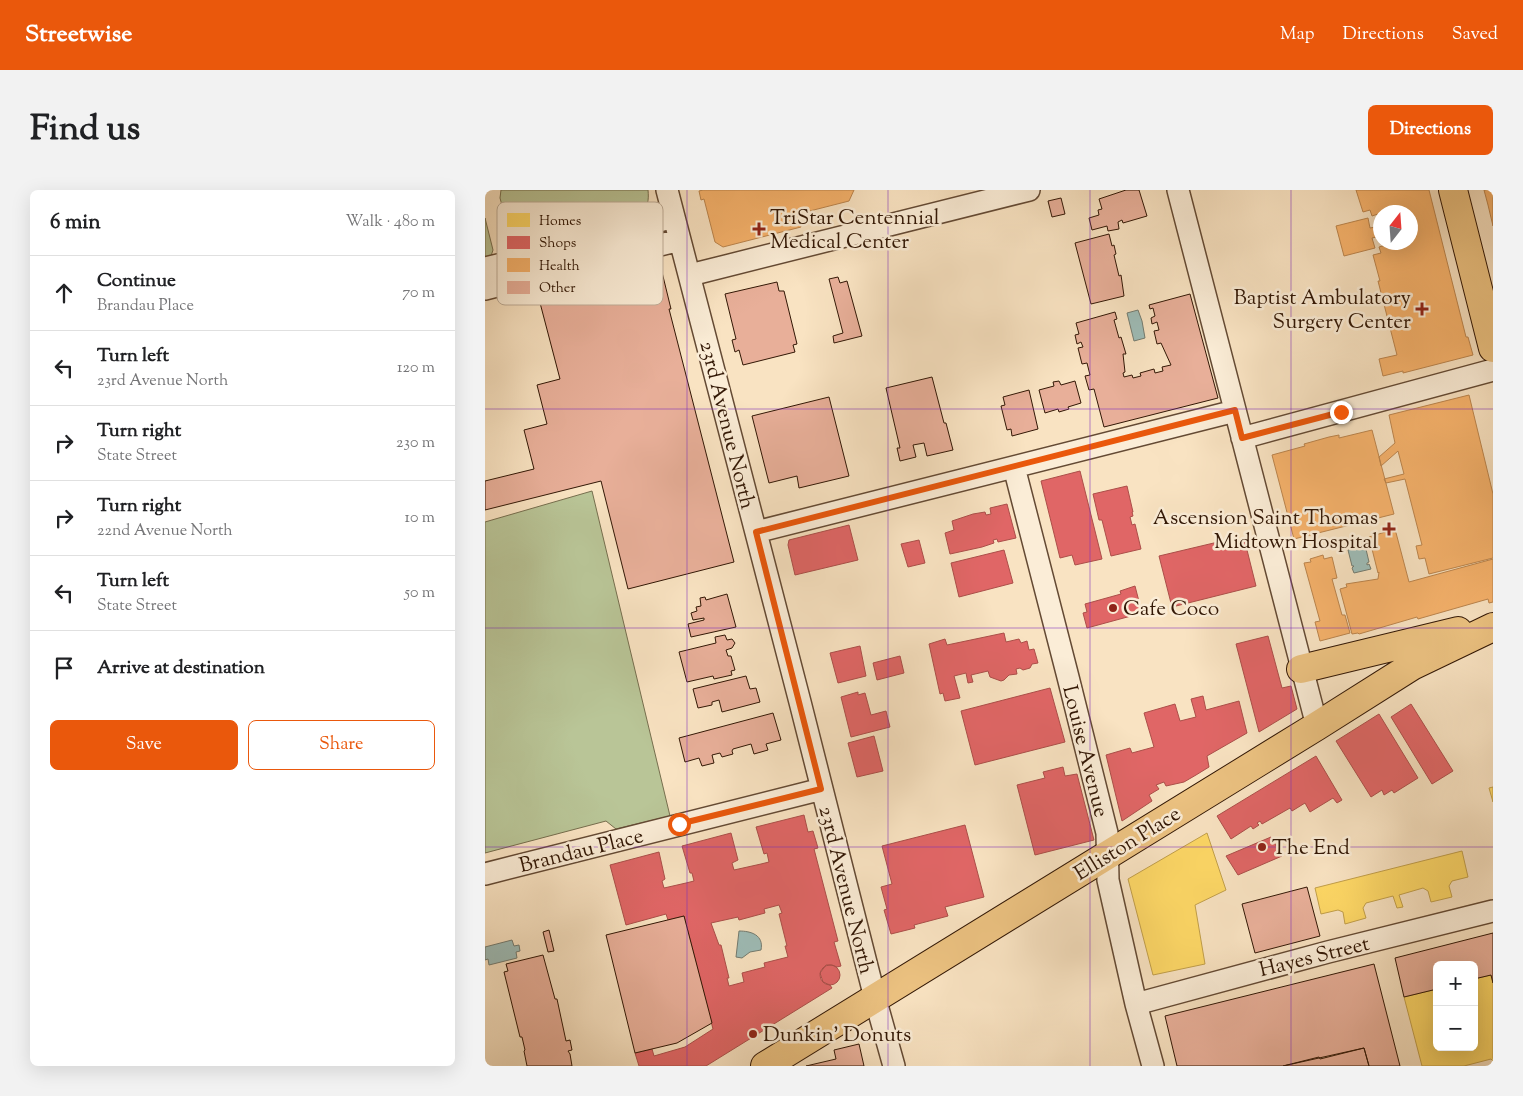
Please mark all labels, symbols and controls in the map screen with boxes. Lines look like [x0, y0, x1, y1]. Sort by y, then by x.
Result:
text: Streetwise [25, 18, 132, 52]
text: Map [1280, 22, 1315, 48]
text: Directions [1343, 22, 1424, 48]
text: Saved [1452, 22, 1498, 48]
text: Find us [30, 105, 140, 156]
button: Directions [1368, 105, 1493, 155]
legend [497, 202, 663, 305]
place label: TriStar Centennial Medical Center [770, 204, 940, 258]
north arrow [1373, 205, 1418, 250]
text: 6 min [50, 208, 101, 238]
text: Walk · 480 m [345, 211, 435, 234]
text: Homes [539, 212, 581, 232]
marker: TriStar Centennial Medical Center [752, 222, 766, 236]
text: Shops [539, 234, 576, 254]
text: Health [539, 257, 580, 277]
text: Continue [97, 268, 176, 295]
icon: ahead [50, 279, 78, 307]
text: Other [539, 279, 576, 299]
text: 70 m [402, 282, 435, 305]
place label: Baptist Ambulatory Surgery Center [1234, 284, 1412, 338]
text: Brandau Place [97, 295, 194, 318]
marker: Baptist Ambulatory Surgery Center [1415, 302, 1429, 316]
street label: 23rd Avenue North [691, 338, 761, 513]
text: Turn left [97, 343, 169, 370]
icon: left [50, 354, 78, 382]
text: 120 m [397, 357, 435, 380]
text: 23rd Avenue North [97, 370, 228, 393]
route end [1330, 401, 1353, 424]
text: Turn right [97, 418, 181, 445]
icon: right [50, 429, 78, 457]
text: 230 m [396, 432, 435, 455]
text: State Street [97, 445, 177, 468]
text: Turn right [97, 493, 181, 520]
icon: right [50, 504, 78, 532]
place label: Ascension Saint Thomas Midtown Hospital [1153, 504, 1378, 558]
text: 10 m [405, 507, 435, 530]
text: 22nd Avenue North [97, 520, 233, 543]
marker: Ascension Saint Thomas Midtown Hospital [1382, 522, 1396, 536]
text: Turn left [97, 568, 169, 595]
icon: left [50, 579, 78, 607]
text: 50 m [404, 582, 435, 605]
text: State Street [97, 595, 177, 618]
place label: Cafe Coco [1123, 595, 1219, 625]
marker: Cafe Coco [1107, 602, 1119, 614]
icon: arrive [50, 654, 78, 682]
text: Arrive at destination [97, 655, 265, 682]
street label: Louise Avenue [1053, 682, 1115, 821]
button: Save [50, 720, 238, 770]
button: Share [248, 720, 435, 770]
street label: Elliston Place [1069, 800, 1187, 889]
street label: 23rd Avenue North [810, 803, 880, 978]
route start [668, 813, 691, 836]
street label: Brandau Place [516, 822, 647, 882]
place label: The End [1272, 834, 1350, 864]
marker: The End [1256, 841, 1268, 853]
street label: Hayes Street [1256, 930, 1373, 986]
map controls [1433, 961, 1478, 1051]
button: + [1433, 961, 1478, 1006]
button: − [1433, 1006, 1478, 1051]
place label: Dunkin' Donuts [763, 1021, 911, 1051]
marker: Dunkin' Donuts [747, 1028, 759, 1040]

